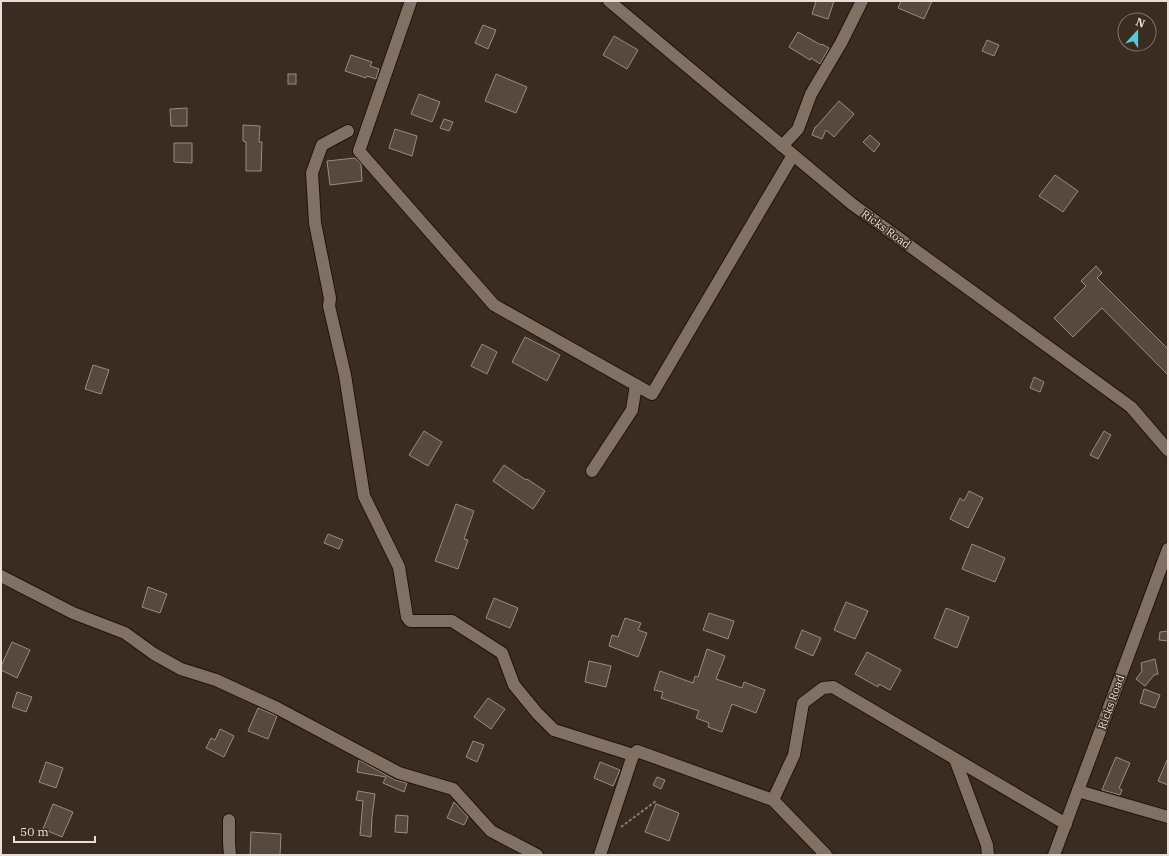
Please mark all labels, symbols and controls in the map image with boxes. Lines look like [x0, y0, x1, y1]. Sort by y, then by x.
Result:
north arrow [1117, 12, 1157, 52]
text: N [1134, 15, 1147, 31]
street label: Ricks Road [859, 207, 913, 252]
street label: Ricks Road [1095, 672, 1127, 731]
scale bar [14, 818, 95, 844]
text: 50 m [20, 824, 49, 839]

